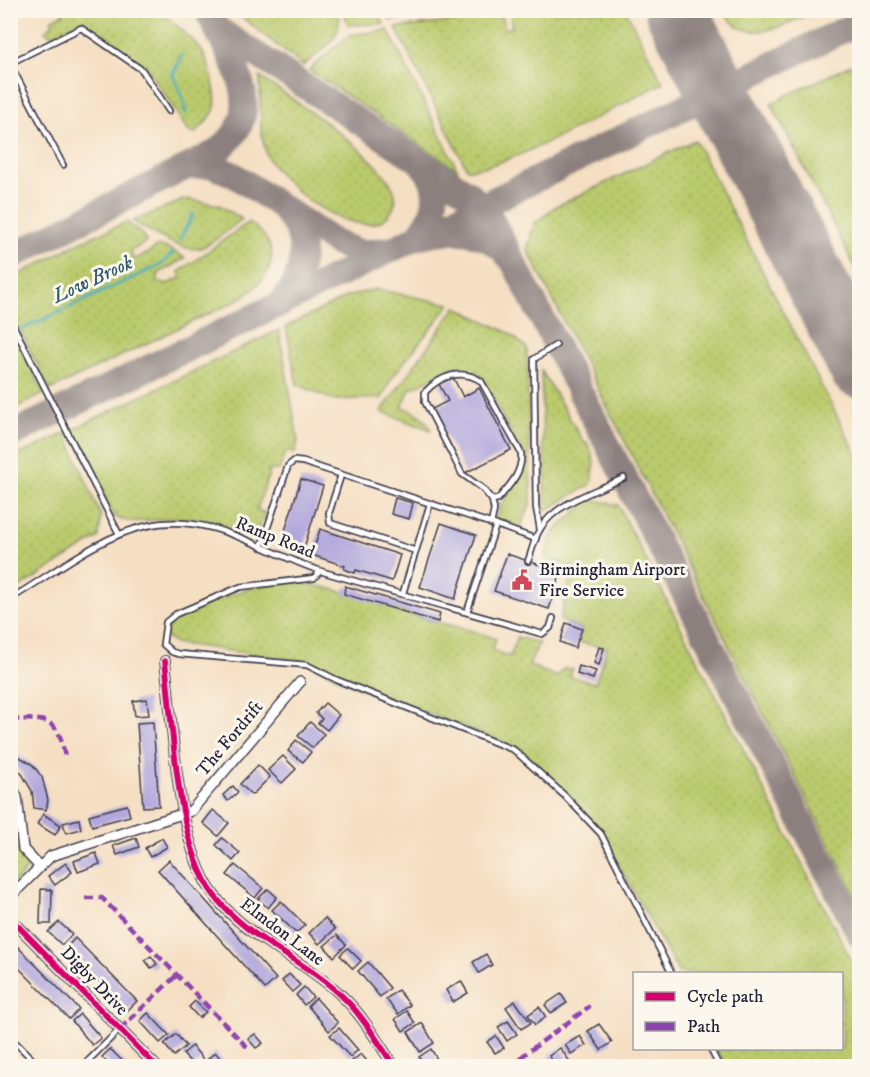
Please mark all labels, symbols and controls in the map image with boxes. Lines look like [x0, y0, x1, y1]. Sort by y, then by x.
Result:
water label: Low Brook [48, 250, 138, 310]
street label: Ramp Road [232, 512, 318, 564]
place label: Birmingham Airport Fire Service [539, 559, 686, 602]
public building icon: Birmingham Airport Fire Service [510, 568, 534, 592]
street label: The Fordrift [192, 697, 268, 781]
street label: Elmdon Lane [235, 893, 329, 971]
street label: Digby Drive [56, 942, 132, 1020]
legend [633, 972, 843, 1050]
text: Cycle path [687, 986, 764, 1008]
text: Path [687, 1016, 721, 1038]

